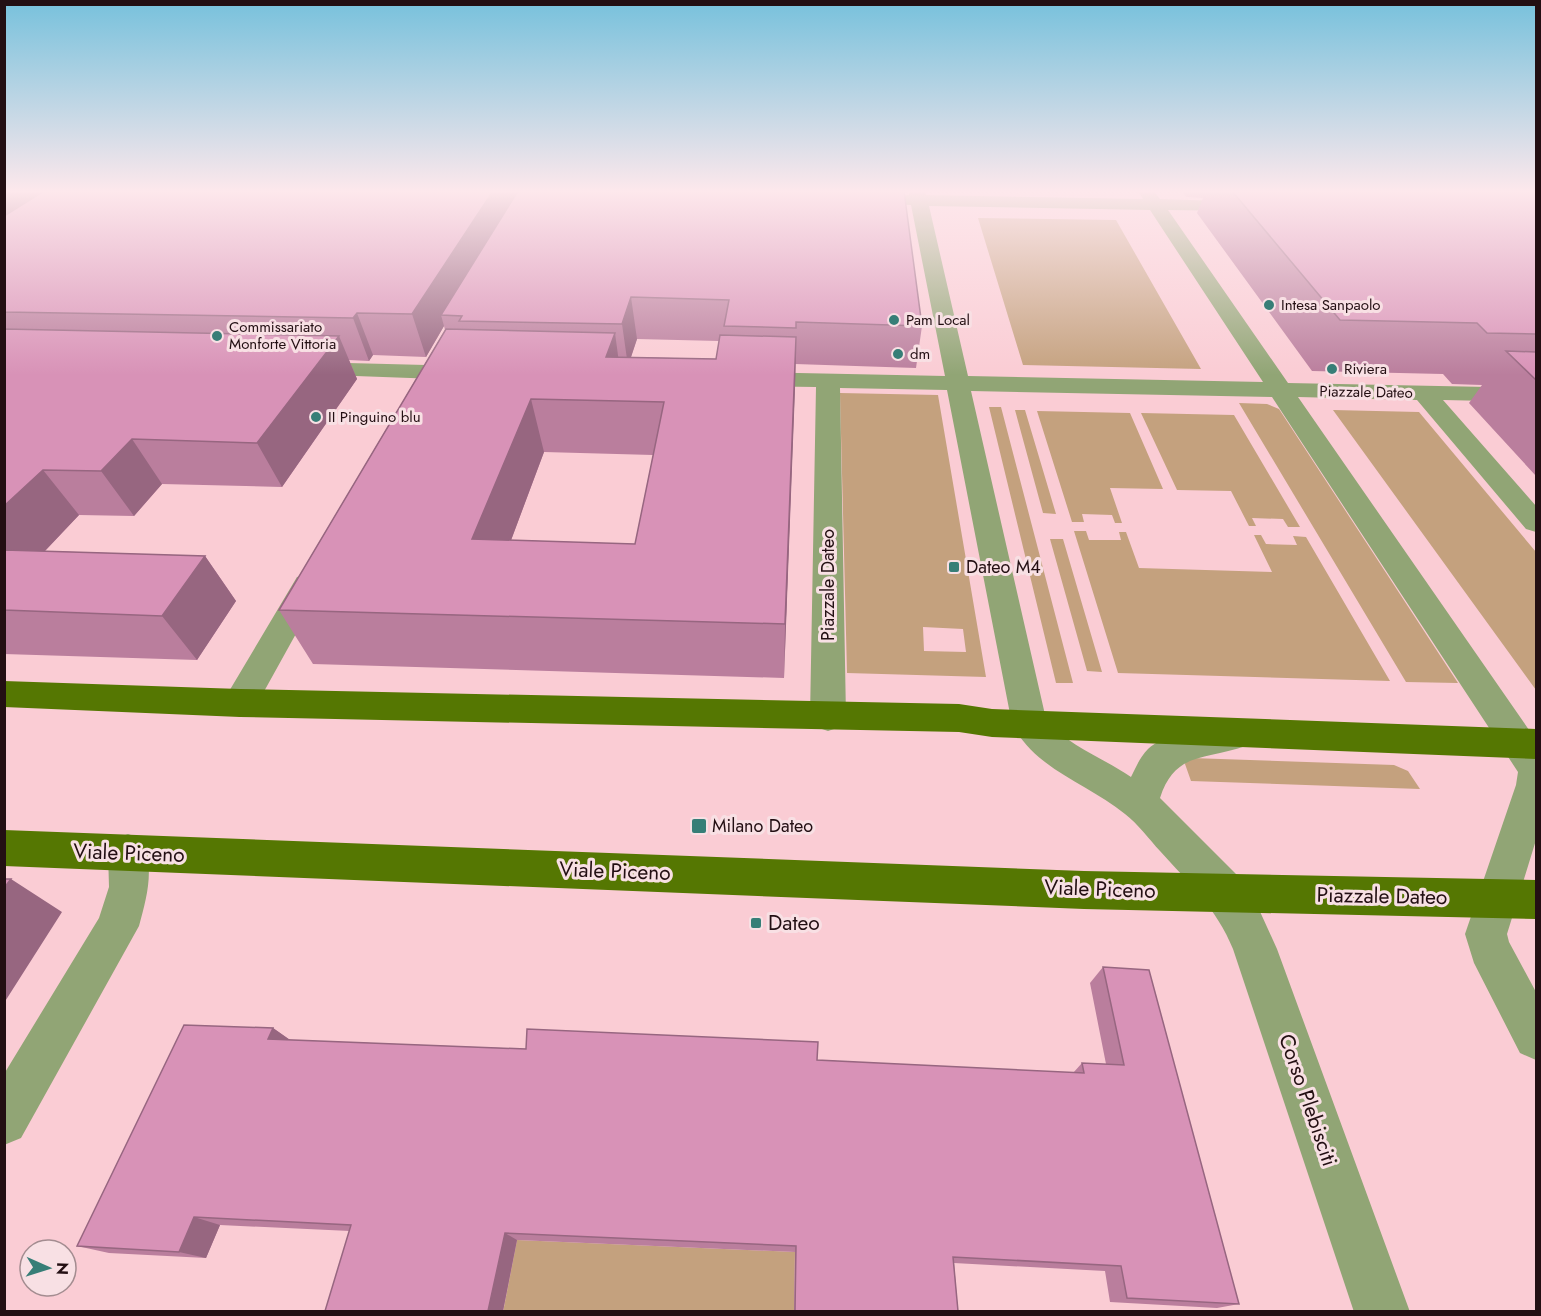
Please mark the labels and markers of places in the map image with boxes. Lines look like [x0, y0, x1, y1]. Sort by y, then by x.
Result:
place label: Intesa Sanpaolo [1281, 294, 1381, 316]
marker: Intesa Sanpaolo [1262, 298, 1276, 312]
place label: Pam Local [906, 309, 970, 331]
marker: Pam Local [887, 313, 901, 327]
place label: Commissariato Monforte Vittoria [229, 316, 336, 355]
marker: Commissariato Monforte Vittoria [210, 329, 224, 343]
place label: dm [910, 343, 930, 365]
marker: dm [891, 347, 905, 361]
place label: Riviera [1344, 358, 1387, 380]
marker: Riviera [1325, 362, 1339, 376]
place label: II Pinguino blu [328, 406, 421, 428]
marker: II Pinguino blu [309, 410, 323, 424]
place label: Dateo M4 [966, 554, 1041, 580]
marker: Dateo M4 [947, 560, 961, 574]
place label: Milano Dateo [712, 813, 813, 839]
marker: Milano Dateo [690, 817, 708, 835]
place label: Dateo [768, 908, 820, 938]
marker: Dateo [749, 916, 763, 930]

